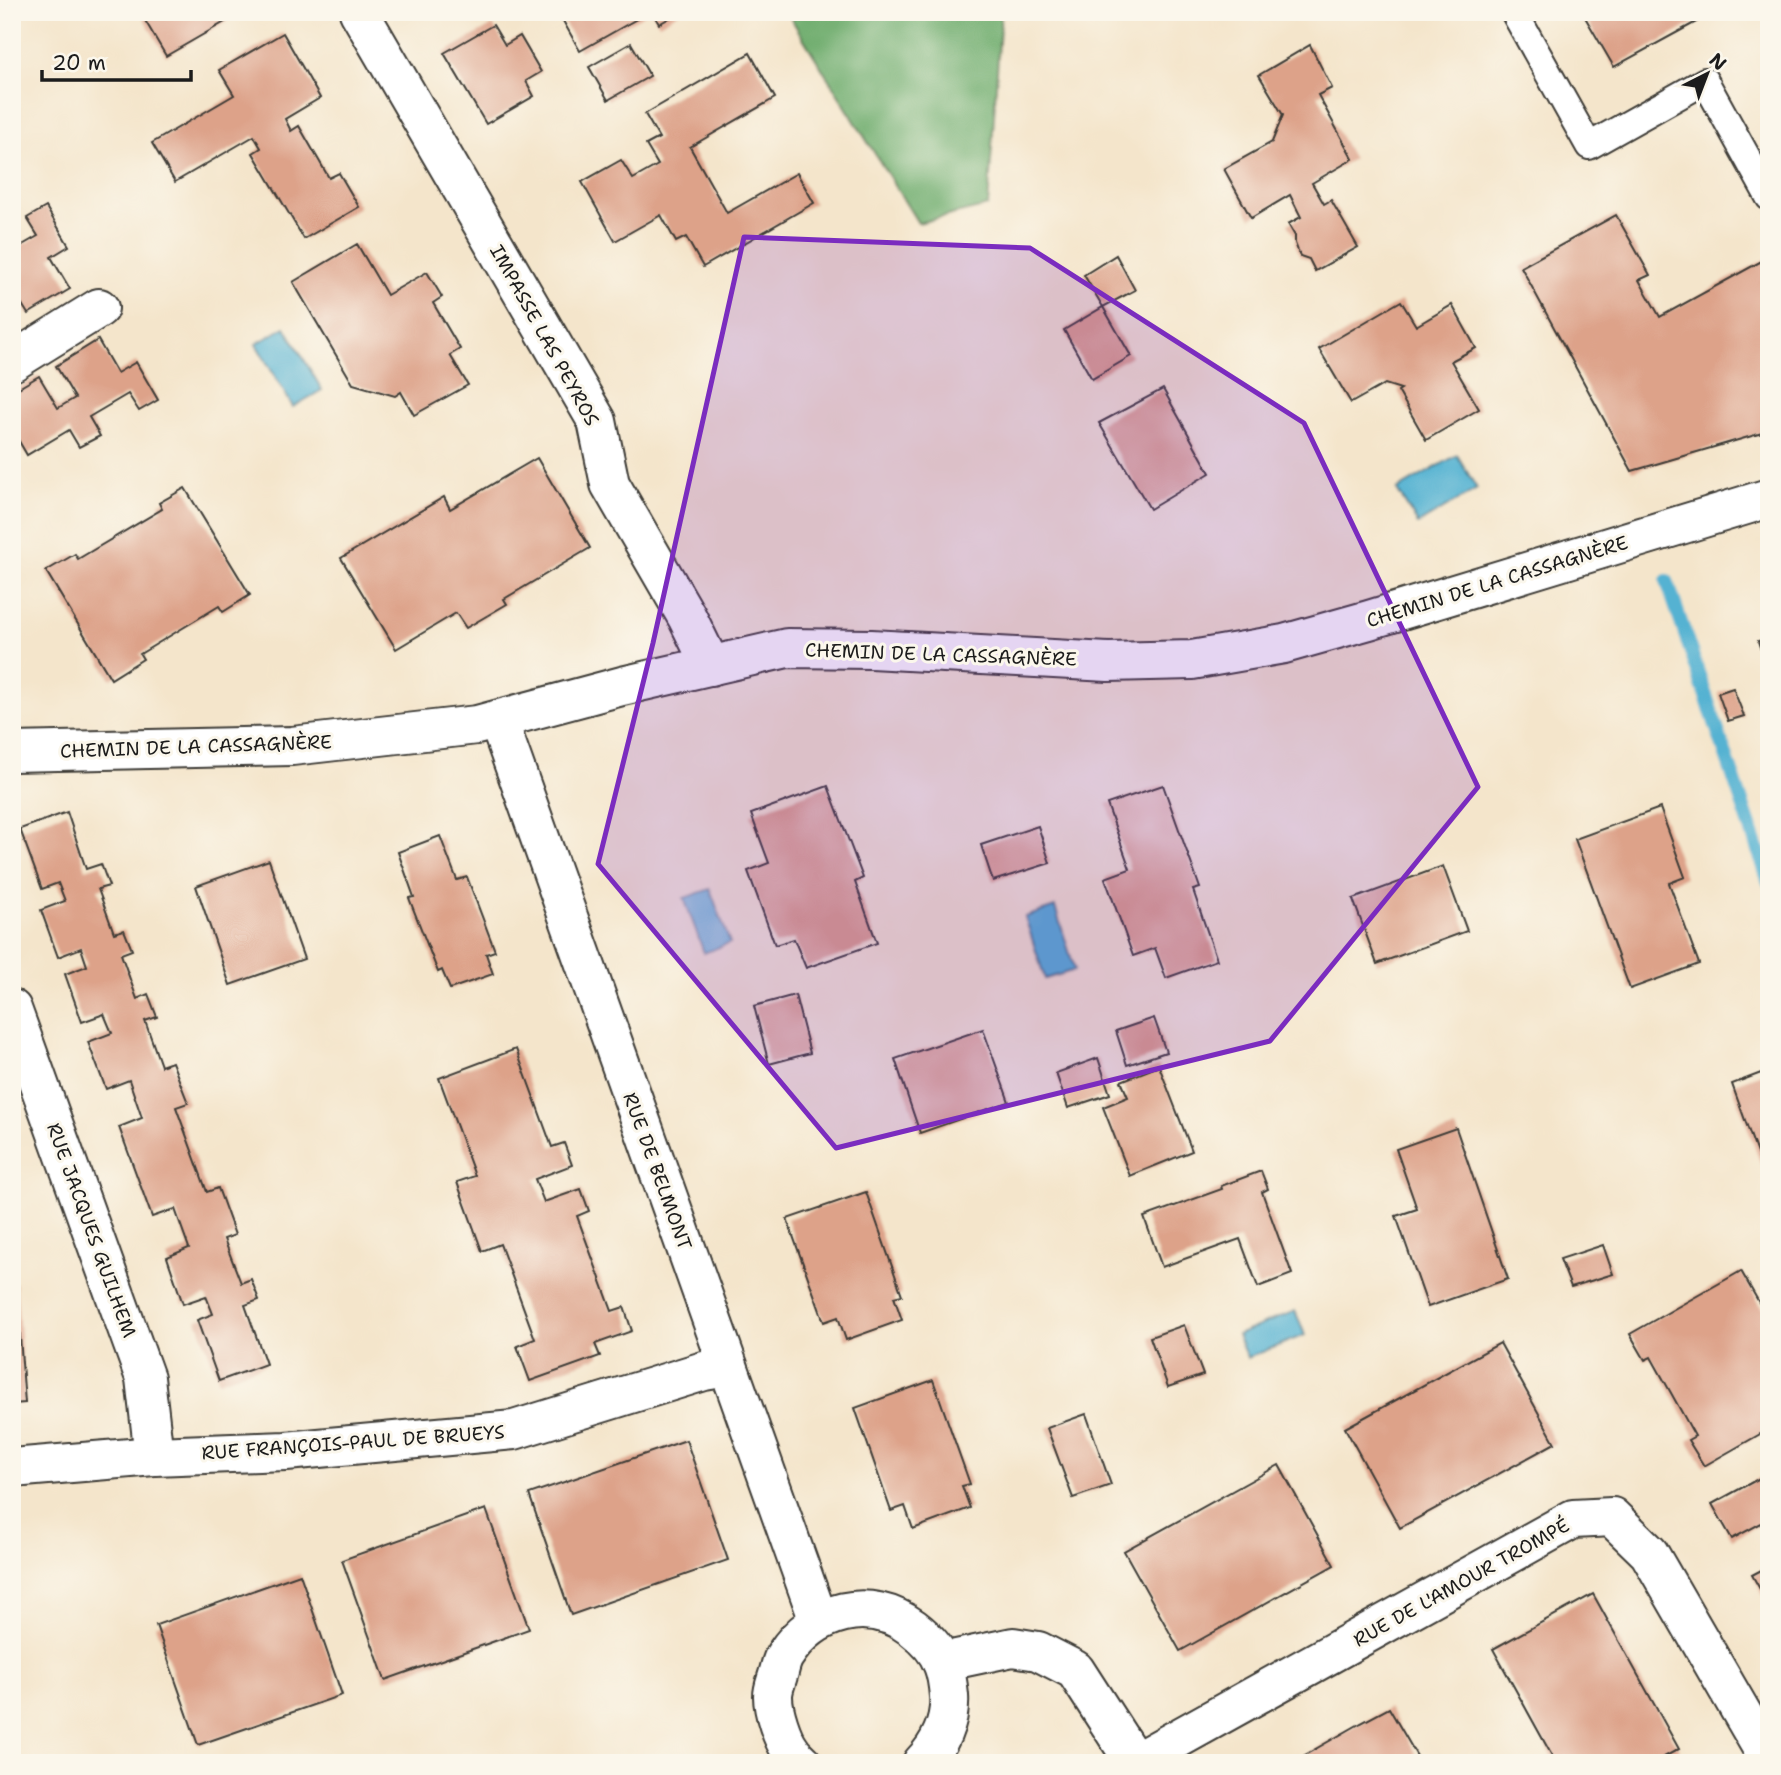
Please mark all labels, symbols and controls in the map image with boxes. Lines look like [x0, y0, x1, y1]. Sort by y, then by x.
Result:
scale bar [42, 38, 191, 82]
north arrow [1672, 38, 1742, 108]
text: N [1704, 47, 1732, 76]
text: 20 m [52, 49, 106, 77]
street label: IMPASSE LAS PEYROS [484, 240, 605, 430]
street label: CHEMIN DE LA CASSAGNÈRE [1363, 529, 1631, 633]
street label: CHEMIN DE LA CASSAGNÈRE [805, 636, 1077, 672]
street label: CHEMIN DE LA CASSAGNÈRE [60, 728, 332, 764]
street label: RUE DE BELMONT [617, 1089, 698, 1254]
street label: RUE JACQUES GUILHEM [41, 1119, 142, 1341]
street label: RUE FRANÇOIS-PAUL DE BRUEYS [201, 1419, 505, 1466]
street label: RUE DE L'AMOUR TROMPÉ [1348, 1512, 1574, 1652]

